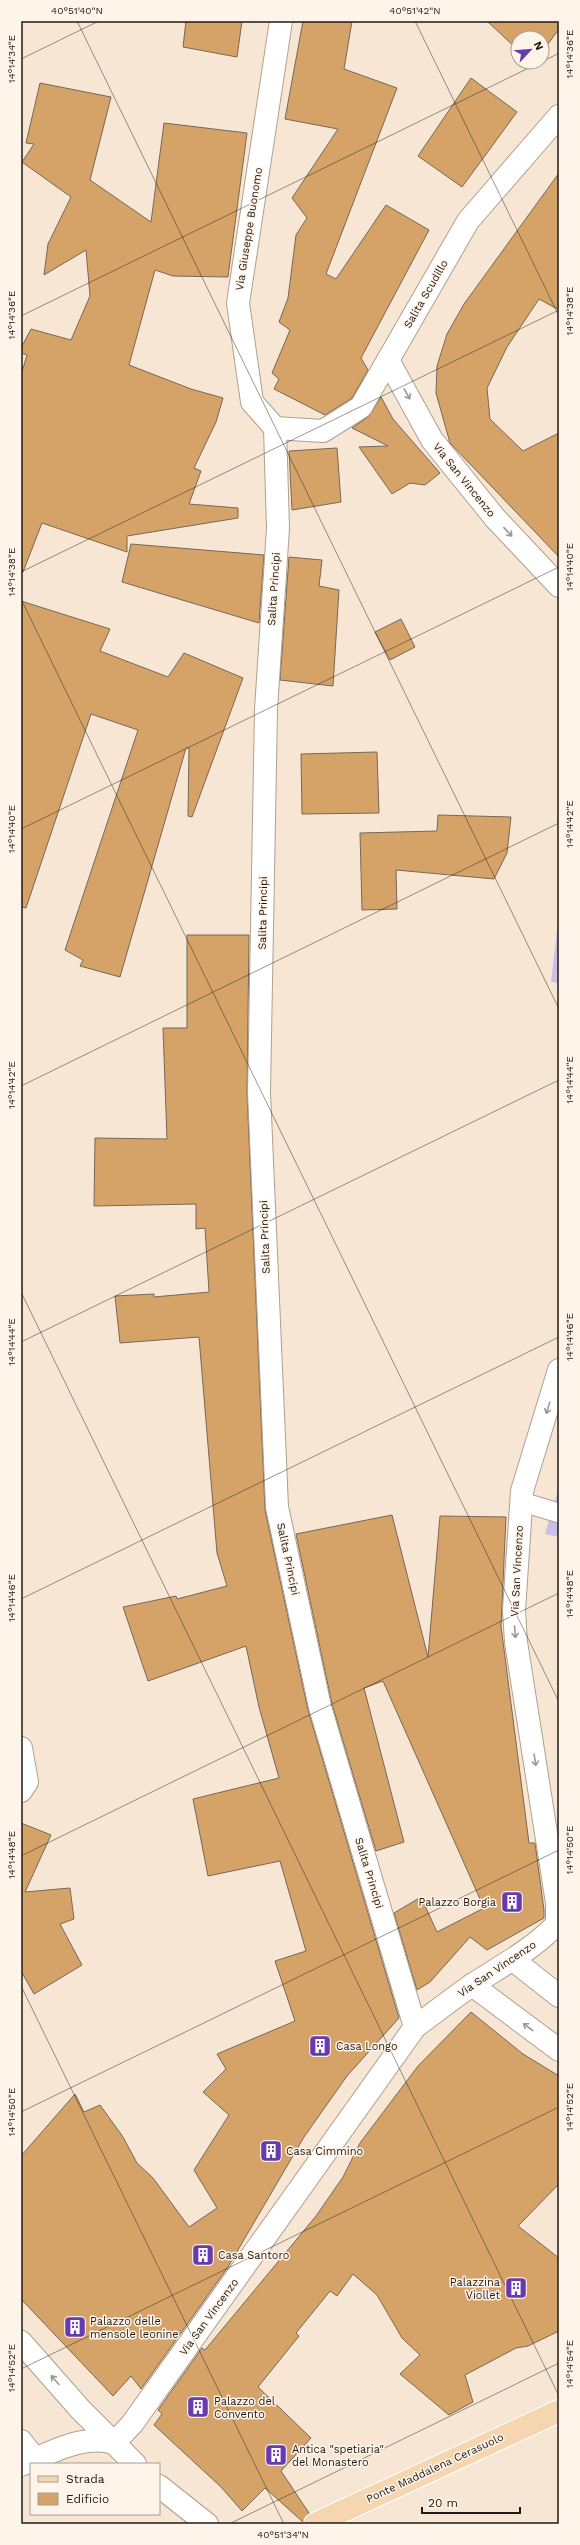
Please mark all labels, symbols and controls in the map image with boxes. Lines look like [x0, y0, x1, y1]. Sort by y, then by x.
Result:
text: 40°51'40"N [51, 5, 103, 16]
text: 40°51'42"N [389, 5, 441, 16]
north arrow [510, 30, 550, 70]
text: 14°14'36"E [564, 30, 575, 78]
text: 14°14'34"E [6, 35, 17, 83]
text: N [531, 39, 546, 52]
street label: Via Giuseppe Buonomo [233, 166, 265, 292]
street label: Salita Scudillo [401, 257, 451, 331]
text: 14°14'38"E [564, 287, 575, 335]
text: 14°14'36"E [6, 291, 17, 339]
one-way arrow [404, 388, 411, 400]
street label: Via San Vincenzo [430, 440, 498, 520]
one-way arrow [504, 527, 513, 537]
text: 14°14'40"E [564, 543, 575, 591]
text: 14°14'38"E [6, 548, 17, 596]
street label: Salita Principi [265, 552, 283, 626]
text: 14°14'42"E [564, 800, 575, 848]
text: 14°14'40"E [6, 805, 17, 853]
street label: Salita Principi [256, 876, 270, 950]
text: 14°14'44"E [564, 1056, 575, 1104]
text: 14°14'42"E [6, 1061, 17, 1109]
street label: Salita Principi [257, 1200, 273, 1274]
text: 14°14'46"E [564, 1313, 575, 1361]
text: 14°14'44"E [6, 1318, 17, 1366]
one-way arrow [544, 1401, 551, 1414]
street label: Salita Principi [274, 1522, 302, 1596]
street label: Via San Vincenzo [508, 1525, 526, 1617]
text: 14°14'48"E [564, 1570, 575, 1618]
text: 14°14'46"E [6, 1574, 17, 1622]
one-way arrow [511, 1625, 519, 1638]
one-way arrow [531, 1753, 539, 1766]
text: 14°14'50"E [564, 1826, 575, 1874]
text: 14°14'48"E [6, 1831, 17, 1879]
street label: Salita Principi [352, 1836, 386, 1910]
building icon: Palazzo Borgia [499, 1889, 525, 1915]
place label: Palazzo Borgia [418, 1896, 496, 1909]
street label: Via San Vincenzo [455, 1938, 539, 2000]
one-way arrow [522, 2023, 533, 2032]
building icon: Casa Longo [307, 2033, 333, 2059]
place label: Casa Longo [336, 2040, 398, 2053]
text: 14°14'52"E [564, 2083, 575, 2131]
text: 14°14'50"E [6, 2088, 17, 2136]
building icon: Casa Cimmino [258, 2138, 284, 2164]
place label: Casa Cimmino [286, 2145, 363, 2158]
building icon: Casa Santoro [190, 2242, 216, 2268]
place label: Casa Santoro [218, 2249, 289, 2262]
building icon: Palazzina Viollet [503, 2275, 529, 2301]
street label: Via San Vincenzo [177, 2276, 241, 2358]
place label: Palazzina Viollet [450, 2276, 500, 2302]
building icon: Palazzo delle mensole leonine [62, 2314, 88, 2340]
place label: Palazzo delle mensole leonine [90, 2315, 179, 2341]
text: 14°14'54"E [564, 2340, 575, 2388]
text: 14°14'52"E [6, 2344, 17, 2392]
one-way arrow [50, 2375, 59, 2385]
building icon: Palazzo del Convento [185, 2394, 211, 2420]
place label: Palazzo del Convento [214, 2395, 276, 2421]
street label: Ponte Maddalena Cerasuolo [364, 2430, 506, 2506]
building icon: Antica "spetiaria" del Monastero [263, 2442, 289, 2468]
place label: Antica "spetiaria" del Monastero [292, 2443, 384, 2469]
legend [30, 2463, 160, 2515]
text: Strada [66, 2472, 105, 2486]
scale bar [422, 2489, 520, 2515]
text: Edificio [66, 2492, 109, 2506]
text: 20 m [428, 2496, 458, 2510]
text: 40°51'34"N [257, 2529, 309, 2540]

